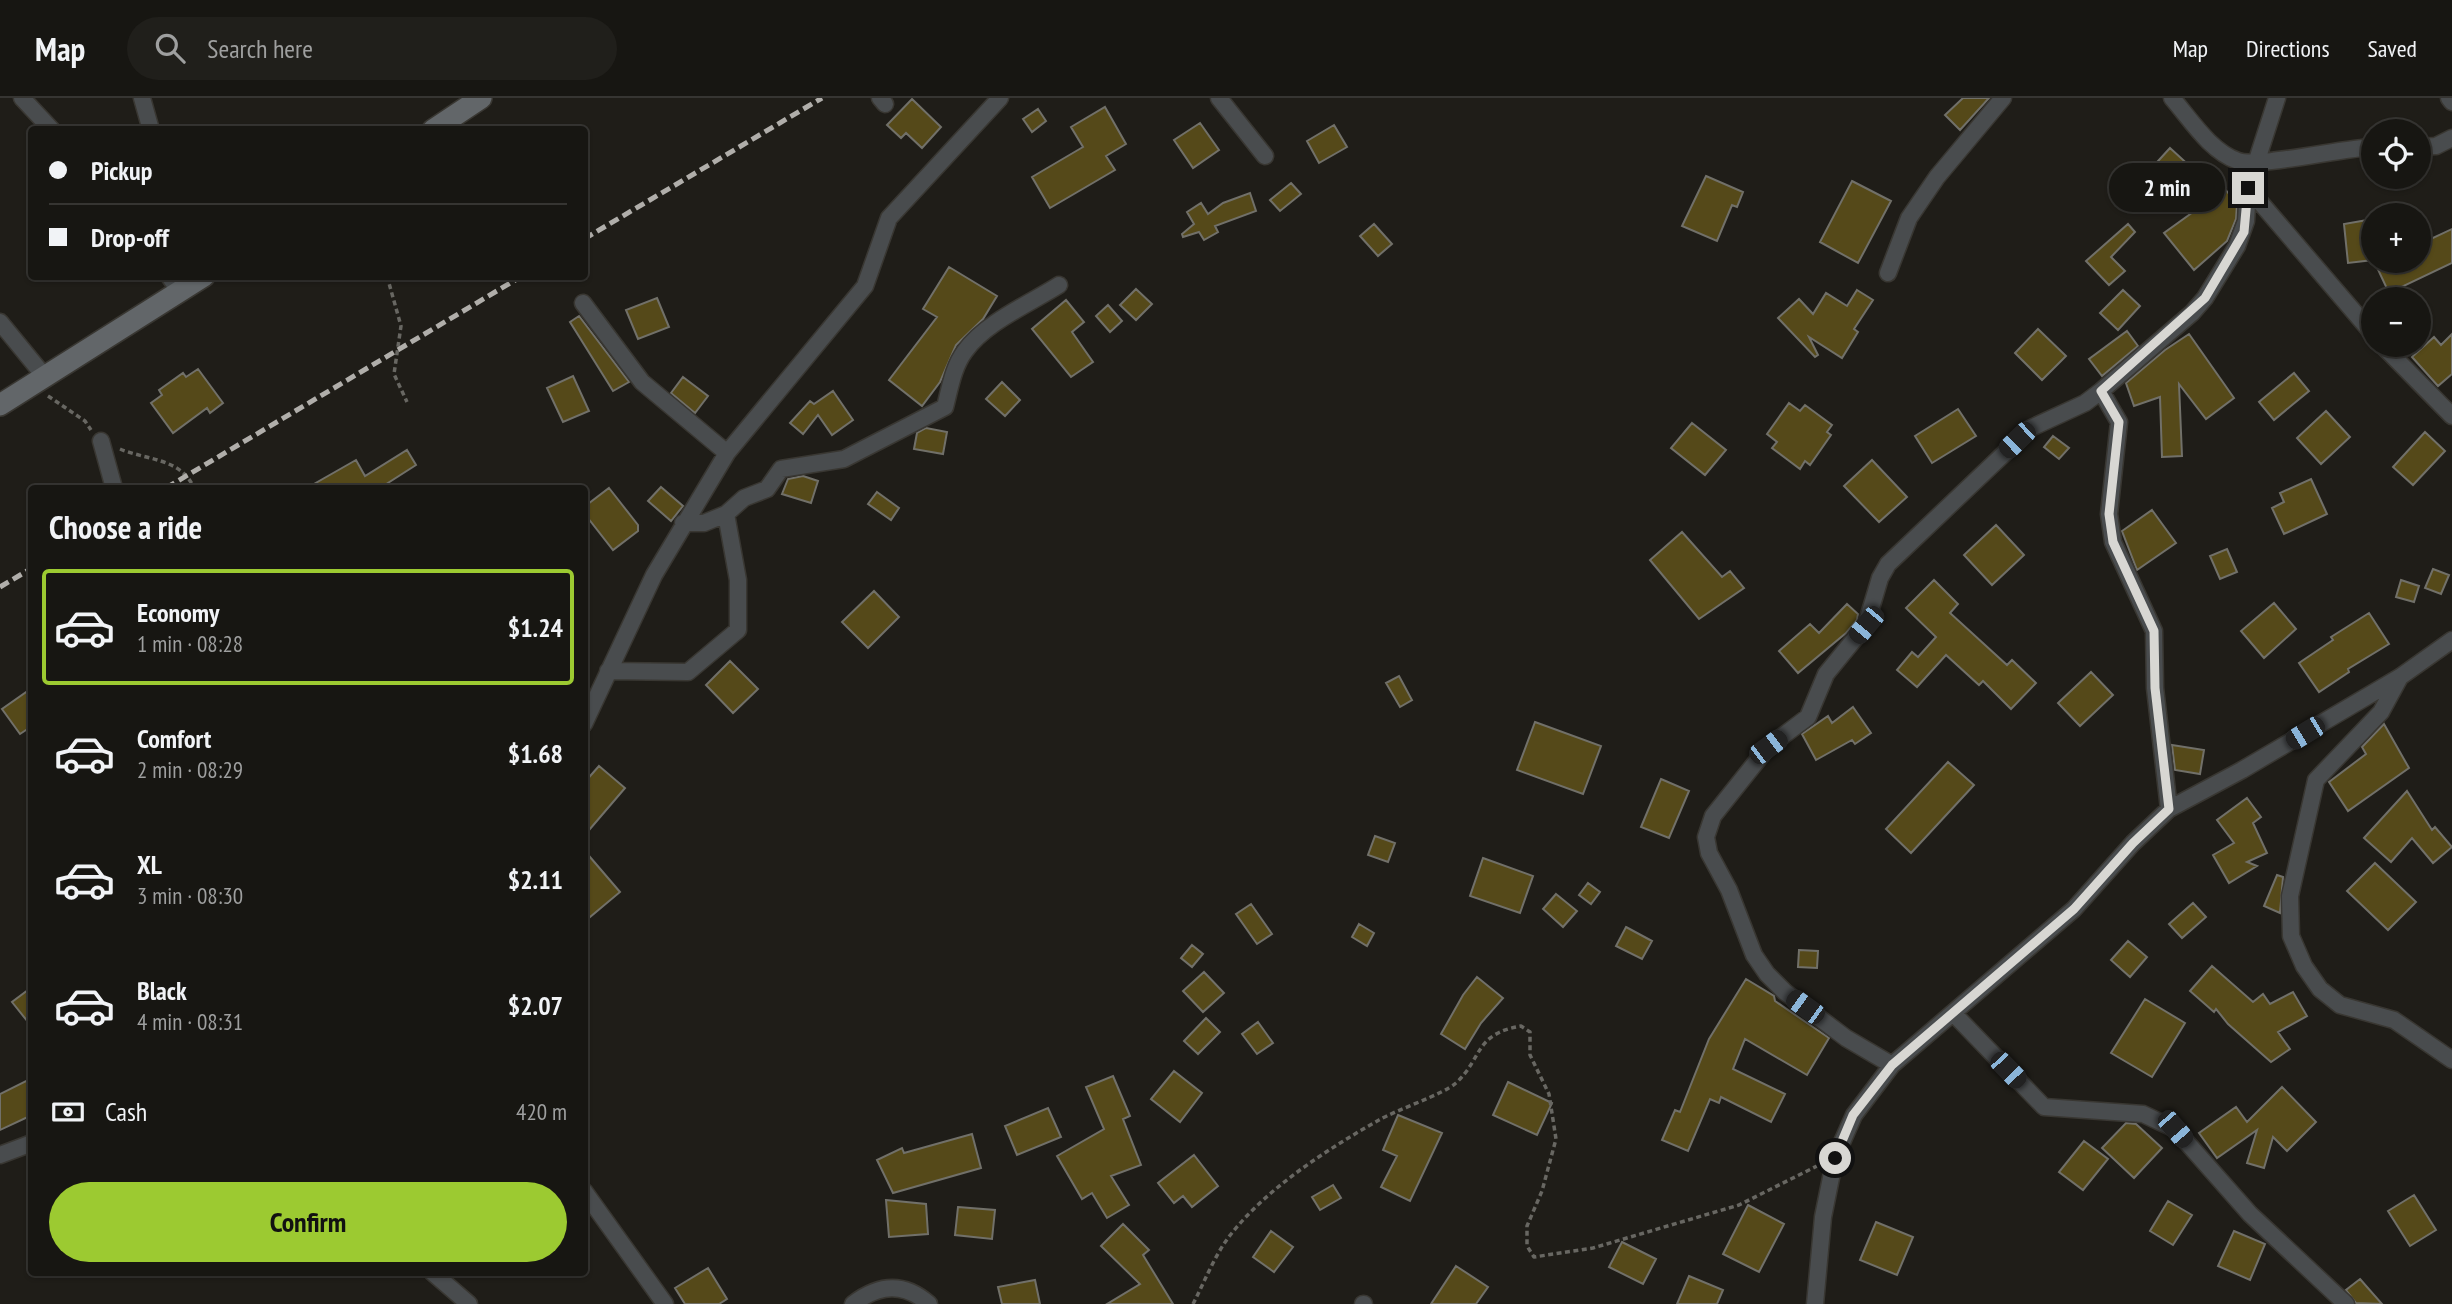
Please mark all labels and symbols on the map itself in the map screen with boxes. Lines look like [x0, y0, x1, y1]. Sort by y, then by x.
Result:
callout: 2 min [2108, 164, 2224, 212]
route end [2232, 172, 2264, 204]
car [1995, 418, 2040, 462]
car [1845, 602, 1888, 648]
car [2282, 713, 2329, 753]
car [1745, 726, 1792, 768]
car [1782, 986, 1829, 1028]
car [1986, 1048, 2031, 1092]
car [2154, 1106, 2197, 1152]
route start [1819, 1142, 1851, 1174]

